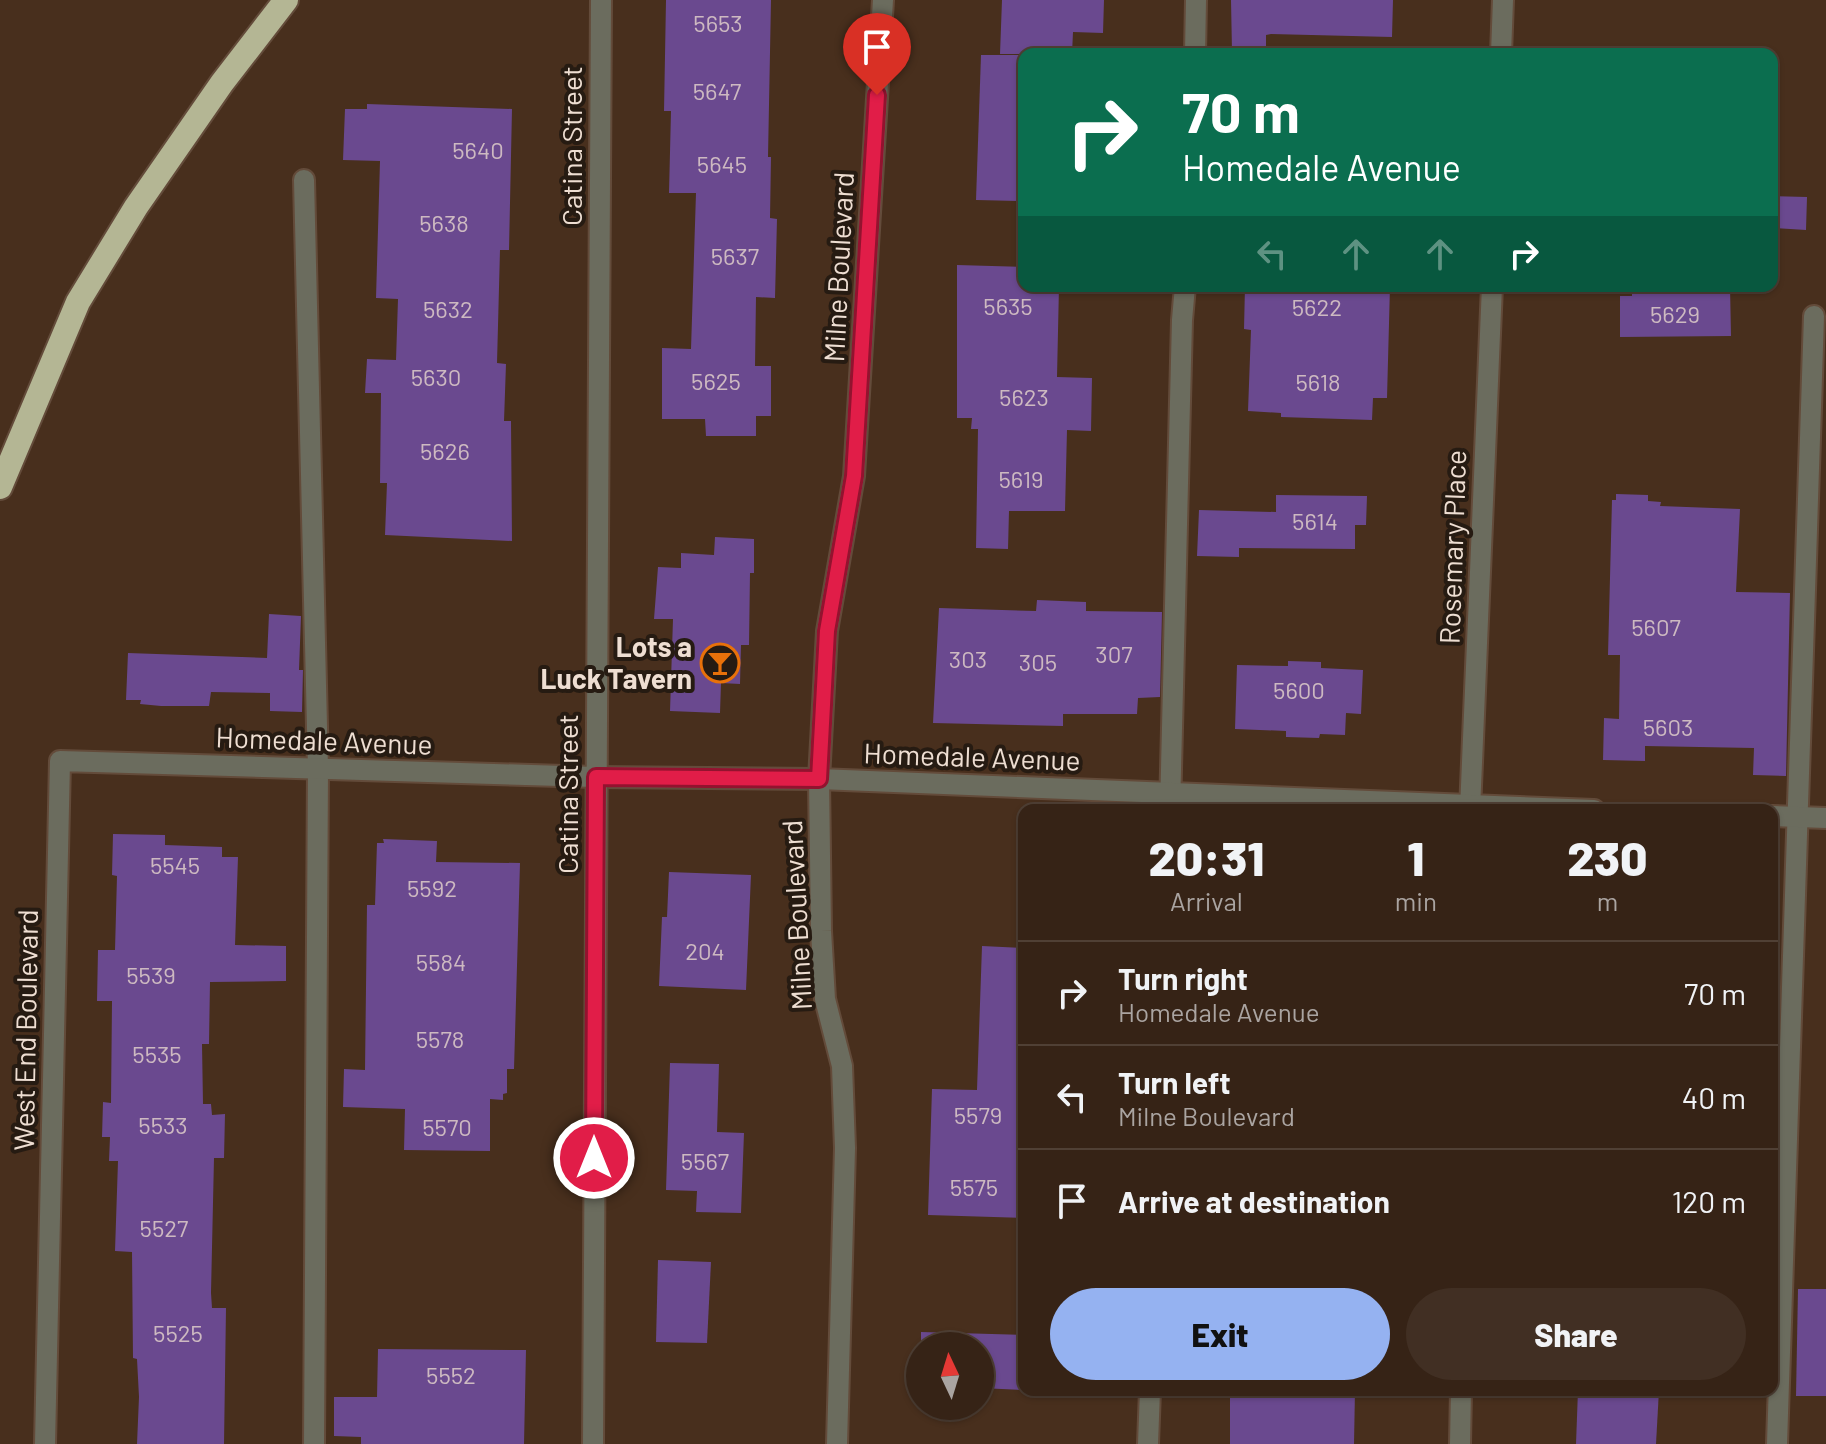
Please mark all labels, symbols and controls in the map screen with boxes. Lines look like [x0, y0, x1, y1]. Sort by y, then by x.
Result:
house number: 5653 [693, 8, 743, 37]
pin [843, 13, 911, 95]
icon: arrive [855, 25, 899, 69]
street label: Catina Street [554, 66, 588, 226]
house number: 5647 [693, 76, 741, 105]
text: 70 m [1182, 77, 1300, 144]
icon: right [1050, 80, 1154, 184]
house number: 5640 [452, 135, 504, 164]
text: Homedale Avenue [1182, 145, 1461, 188]
house number: 5645 [697, 149, 747, 178]
street label: Milne Boulevard [816, 171, 860, 363]
house number: 5638 [419, 208, 469, 237]
icon: left [1250, 232, 1294, 276]
icon: ahead [1334, 232, 1378, 276]
icon: ahead [1418, 232, 1462, 276]
icon: right [1502, 232, 1546, 276]
house number: 5637 [711, 241, 759, 270]
house number: 5635 [983, 291, 1033, 320]
house number: 5622 [1292, 292, 1342, 321]
house number: 5632 [423, 294, 473, 323]
house number: 5629 [1650, 299, 1700, 328]
house number: 5630 [411, 362, 461, 391]
house number: 5625 [691, 366, 741, 395]
house number: 5618 [1295, 367, 1341, 396]
house number: 5623 [999, 382, 1049, 411]
house number: 5626 [420, 436, 470, 465]
street label: Rosemary Place [1432, 449, 1472, 645]
house number: 5619 [998, 464, 1044, 493]
house number: 5614 [1292, 506, 1338, 535]
house number: 5607 [1631, 612, 1681, 641]
place label: Lots a Luck Tavern [540, 629, 692, 695]
house number: 307 [1095, 639, 1133, 668]
bar icon: Lots a Luck Tavern [699, 642, 741, 684]
house number: 303 [949, 644, 987, 673]
house number: 305 [1019, 647, 1057, 676]
house number: 5600 [1273, 675, 1325, 704]
house number: 5603 [1643, 712, 1693, 741]
street label: Catina Street [550, 714, 584, 874]
street label: Homedale Avenue [215, 719, 433, 761]
street label: Homedale Avenue [863, 735, 1081, 777]
street label: Milne Boulevard [774, 819, 818, 1011]
text: 20:31 [1148, 828, 1264, 886]
text: 1 [1407, 828, 1424, 886]
text: 230 [1567, 828, 1648, 886]
house number: 5545 [150, 850, 200, 879]
house number: 5592 [407, 873, 457, 902]
text: Arrival [1170, 885, 1243, 916]
text: min [1395, 885, 1437, 916]
text: m [1597, 885, 1618, 916]
street label: West End Boulevard [6, 909, 44, 1151]
house number: 204 [685, 936, 725, 965]
house number: 5584 [416, 947, 466, 976]
house number: 5539 [126, 960, 176, 989]
text: Turn right [1118, 960, 1248, 996]
icon: right [1050, 971, 1094, 1015]
text: 70 m [1684, 975, 1746, 1011]
text: Homedale Avenue [1118, 996, 1320, 1027]
house number: 5578 [416, 1024, 464, 1053]
house number: 5535 [132, 1039, 182, 1068]
text: Turn left [1118, 1064, 1231, 1100]
icon: left [1050, 1075, 1094, 1119]
text: 40 m [1682, 1079, 1746, 1115]
house number: 5579 [954, 1100, 1002, 1129]
text: Milne Boulevard [1118, 1100, 1295, 1131]
house number: 5533 [138, 1110, 188, 1139]
house number: 5570 [422, 1112, 472, 1141]
position arrow [552, 1116, 636, 1200]
house number: 5567 [681, 1146, 729, 1175]
house number: 5575 [950, 1172, 998, 1201]
icon: arrive [1050, 1179, 1094, 1223]
text: Arrive at destination [1118, 1183, 1390, 1219]
text: 120 m [1672, 1183, 1746, 1219]
house number: 5527 [140, 1213, 188, 1242]
button: Exit [1050, 1288, 1390, 1380]
button: Share [1406, 1288, 1746, 1380]
house number: 5525 [153, 1318, 203, 1347]
north arrow [906, 1332, 994, 1420]
map controls [906, 1332, 994, 1420]
house number: 5552 [426, 1360, 476, 1389]

